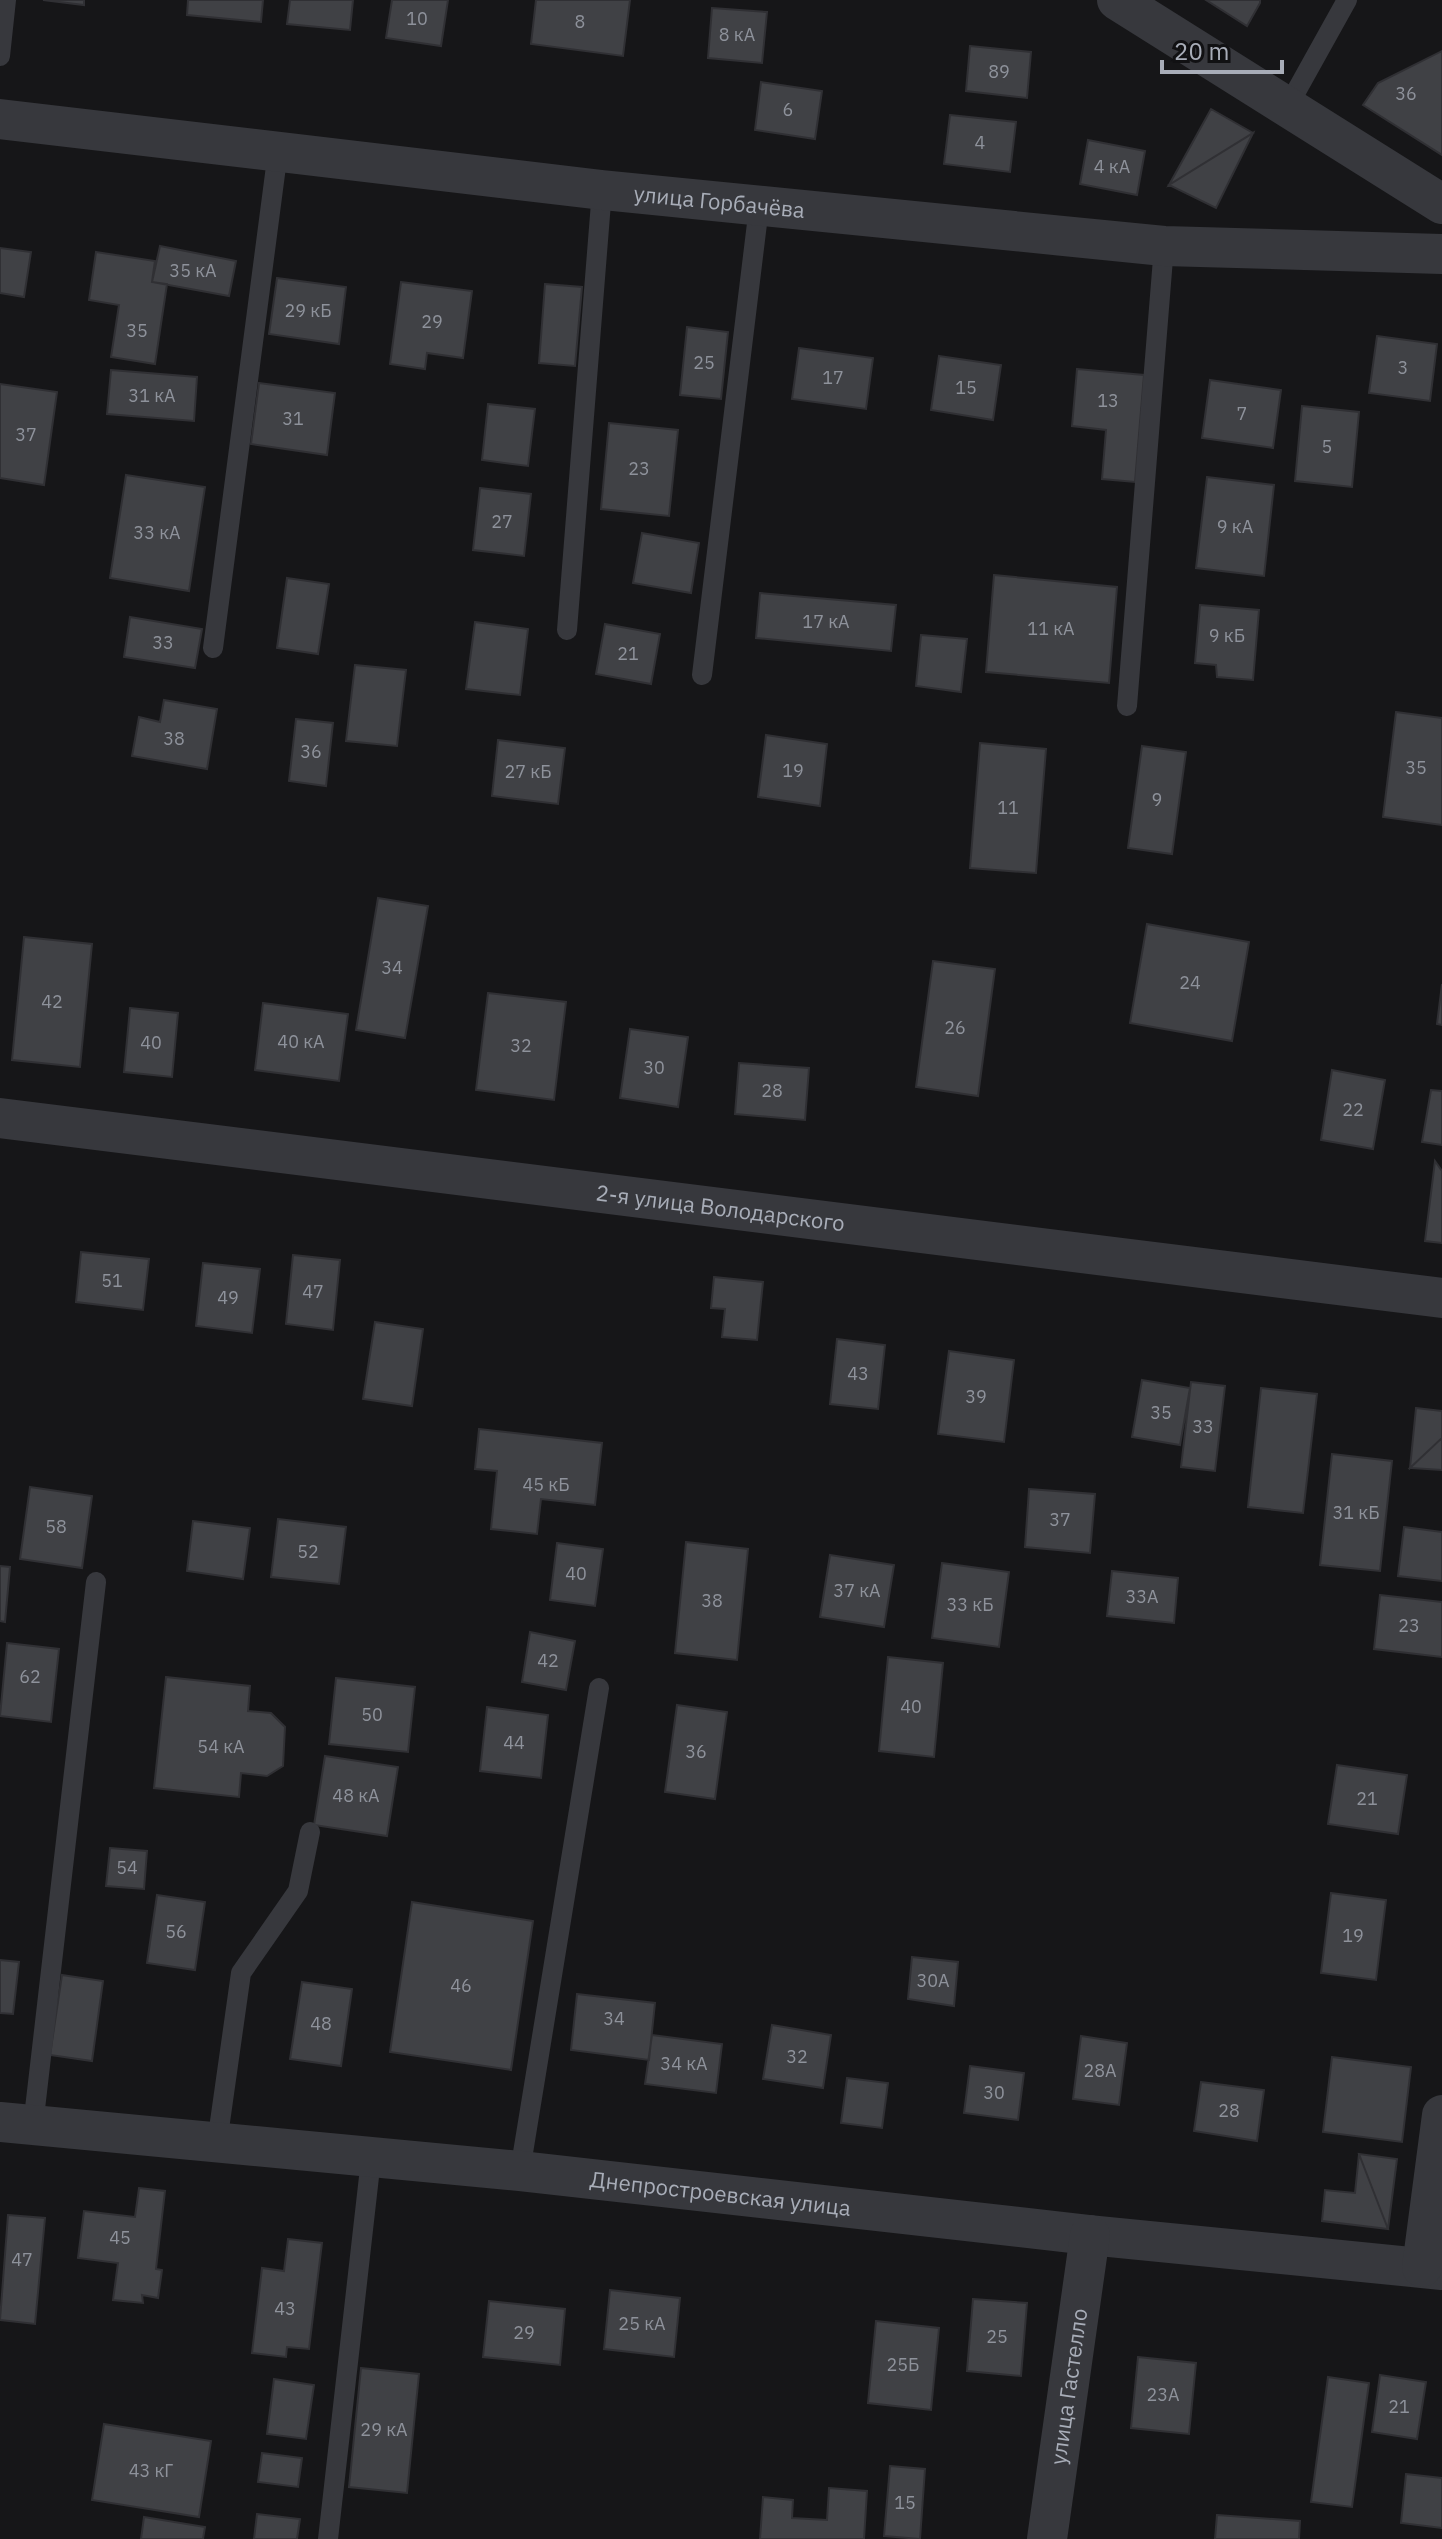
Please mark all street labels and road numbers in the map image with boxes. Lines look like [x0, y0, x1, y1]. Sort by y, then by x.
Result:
street label: улица Горбачёва [632, 178, 807, 224]
street label: 2-я улица Володарского [594, 1178, 847, 1237]
street label: Днепростроевская улица [589, 2164, 853, 2222]
street label: улица Гастелло [1043, 2306, 1093, 2466]

